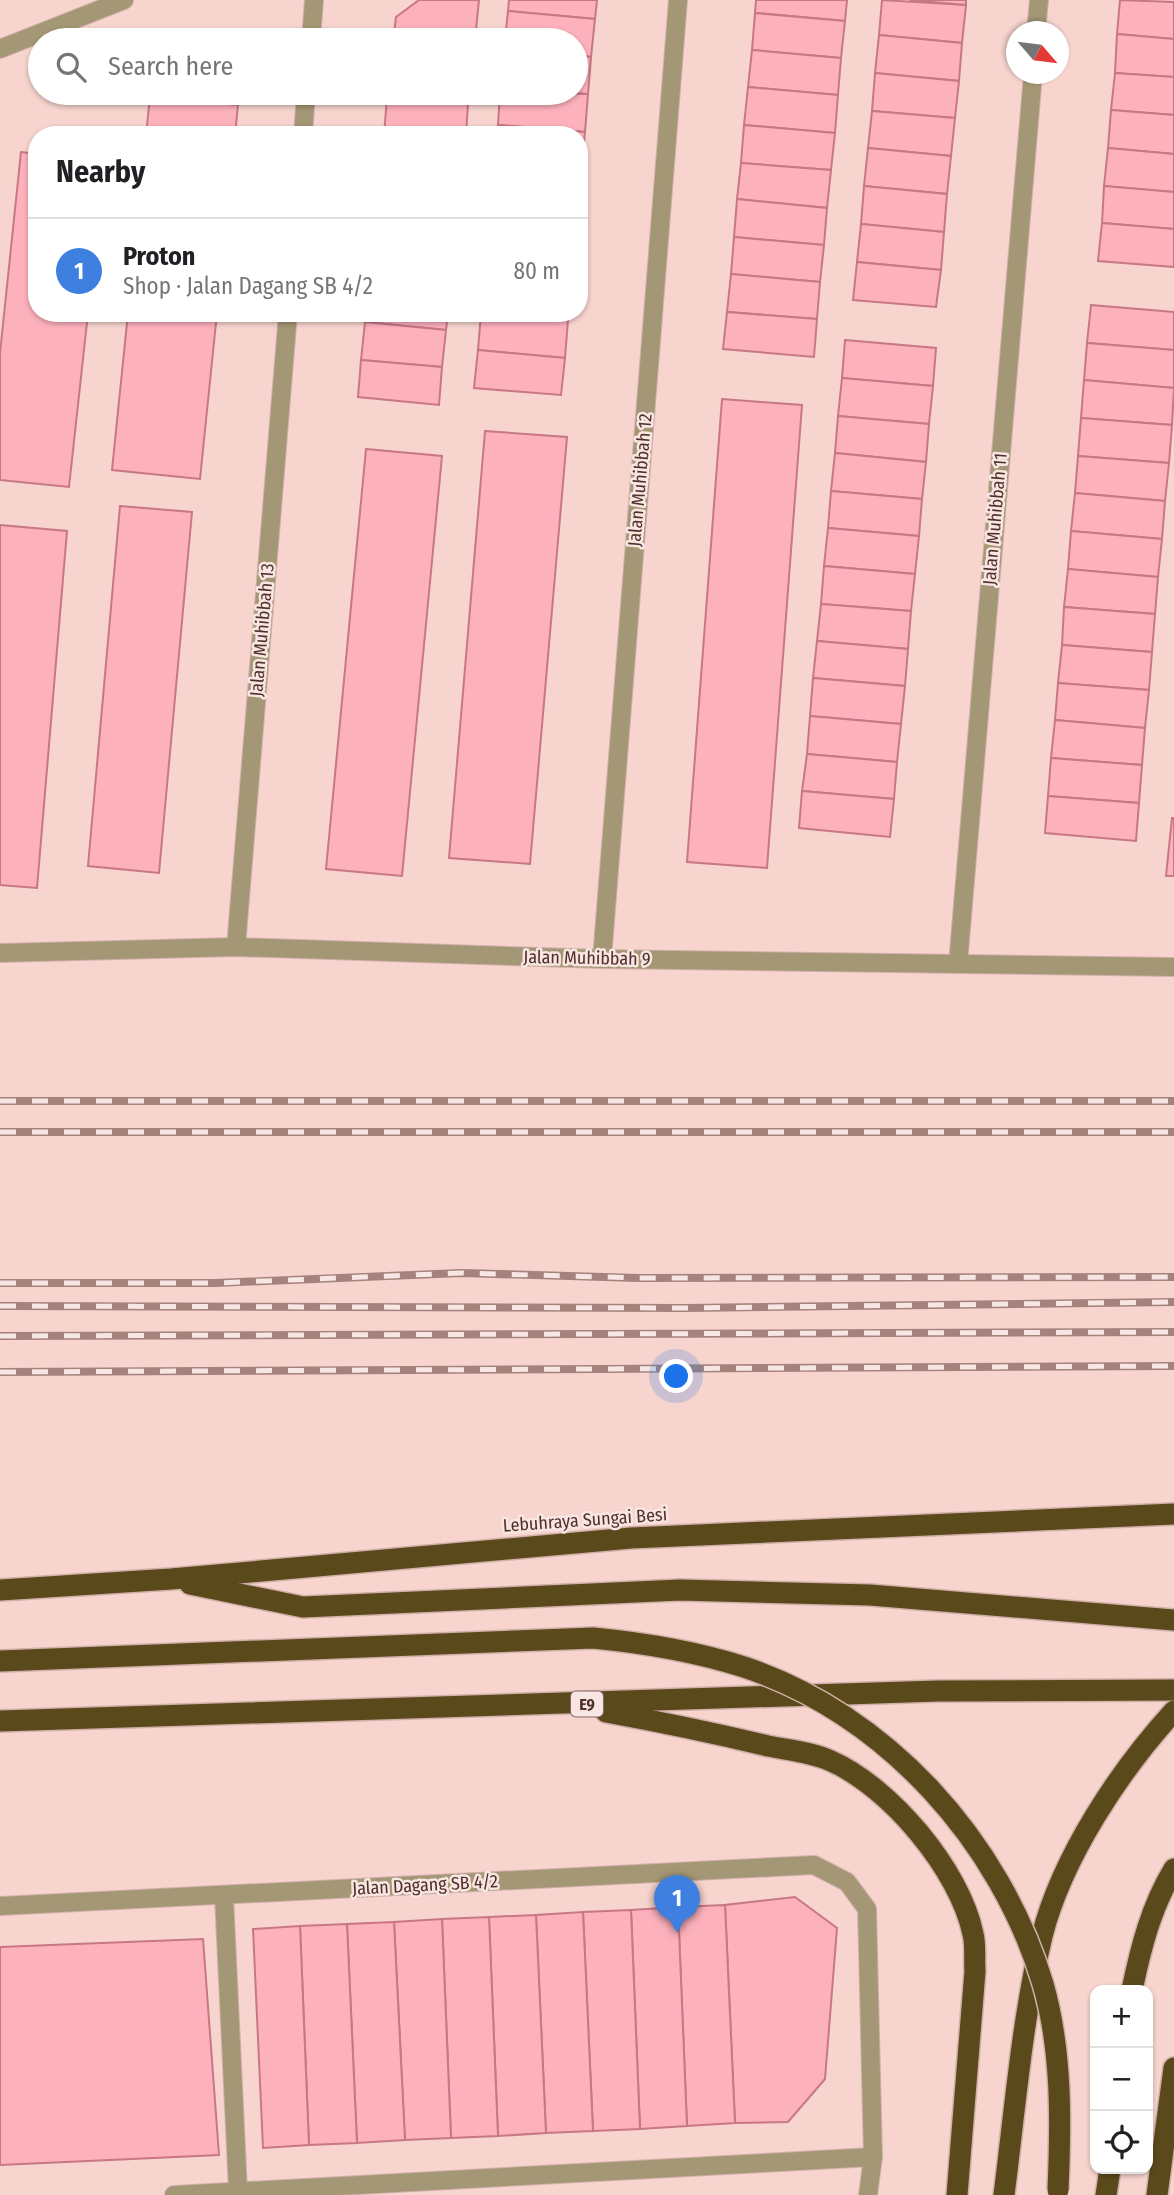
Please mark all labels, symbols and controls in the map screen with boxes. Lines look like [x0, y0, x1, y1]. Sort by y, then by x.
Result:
north arrow [1006, 21, 1069, 84]
search box [28, 28, 588, 105]
icon: search [52, 48, 90, 86]
text: Search here [108, 51, 233, 82]
text: Nearby [56, 154, 145, 190]
text: Proton [123, 241, 196, 272]
text: 1 [74, 257, 84, 285]
text: 80 m [513, 257, 560, 285]
text: Shop · Jalan Dagang SB 4/2 [123, 272, 373, 300]
street label: Jalan Muhibbah 12 [623, 413, 657, 547]
street label: Jalan Muhibbah 11 [978, 452, 1012, 586]
street label: Jalan Muhibbah 13 [245, 562, 279, 698]
street label: Jalan Muhibbah 9 [523, 946, 651, 970]
your location [659, 1359, 693, 1393]
street label: Lebuhraya Sungai Besi [502, 1503, 668, 1537]
road number: E9 [571, 1692, 603, 1716]
street label: Jalan Dagang SB 4/2 [352, 1870, 498, 1900]
pin: 1 [654, 1875, 700, 1933]
map controls [1090, 1985, 1153, 2174]
button: + [1090, 1985, 1153, 2048]
button: − [1090, 2048, 1153, 2111]
button: locate [1090, 2111, 1153, 2174]

